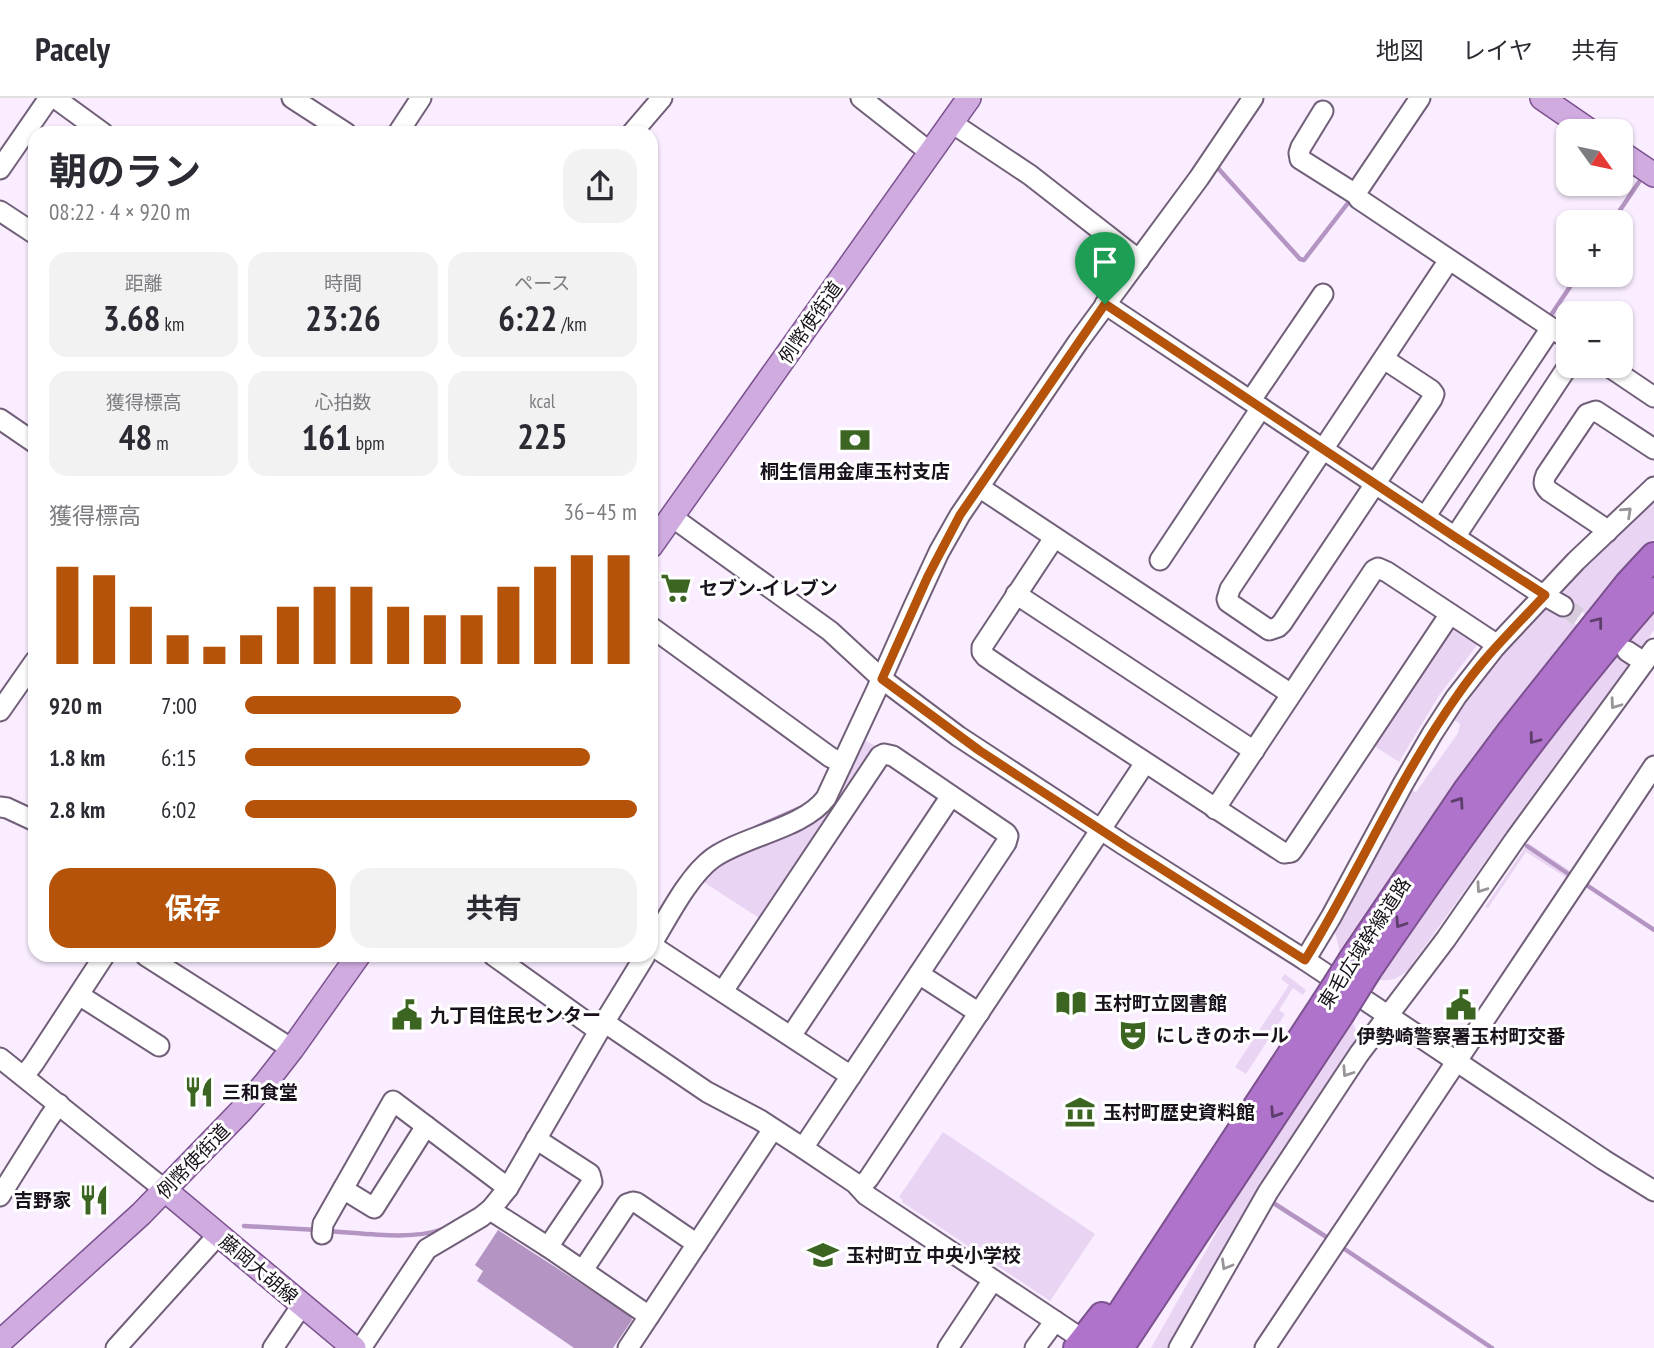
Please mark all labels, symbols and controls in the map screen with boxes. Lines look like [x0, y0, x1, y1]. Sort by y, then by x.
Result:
text: Pacely [35, 27, 110, 70]
text: 地図 [1376, 35, 1424, 66]
text: レイヤ [1462, 35, 1533, 66]
text: 共有 [1571, 35, 1619, 66]
north arrow [1556, 119, 1633, 196]
map controls [1556, 119, 1633, 378]
text: 朝のラン [49, 146, 201, 195]
button: share [563, 149, 637, 223]
text: 08:22 · 4 × 920 m [49, 197, 190, 226]
button: + [1556, 210, 1633, 287]
pin [1075, 232, 1135, 304]
icon: arrive [1086, 243, 1124, 281]
text: 距離 [125, 271, 163, 295]
text: 時間 [324, 271, 362, 295]
text: ペース [514, 271, 570, 295]
street label: 例幣使街道 [773, 276, 847, 368]
text: 3.68 [103, 295, 161, 341]
text: 23:26 [305, 295, 381, 341]
text: 6:22 [498, 295, 557, 341]
button: − [1556, 301, 1633, 378]
text: km [161, 312, 184, 336]
text: /km [557, 312, 587, 336]
text: kcal [529, 389, 555, 413]
text: 獲得標高 [106, 390, 182, 414]
text: 心拍数 [314, 390, 372, 414]
text: 225 [517, 413, 567, 459]
text: 48 [119, 414, 152, 460]
text: 161 [301, 414, 352, 460]
bank icon: 桐生信用金庫玉村支店 [838, 423, 872, 457]
text: m [152, 431, 169, 455]
text: bpm [352, 431, 385, 455]
place label: 桐生信用金庫玉村支店 [760, 459, 950, 483]
text: 36–45 m [564, 497, 637, 526]
text: 獲得標高 [49, 501, 141, 530]
one-way arrow [1619, 508, 1632, 521]
supermarket icon: セブン-イレブン [659, 571, 693, 605]
place label: セブン-イレブン [699, 576, 838, 600]
one-way arrow [1589, 617, 1602, 629]
text: 920 m [49, 691, 102, 720]
text: 7:00 [161, 691, 197, 720]
one-way arrow [1610, 696, 1623, 709]
one-way arrow [1529, 731, 1542, 744]
text: 1.8 km [49, 743, 105, 772]
text: 6:15 [161, 743, 197, 772]
text: 2.8 km [49, 795, 105, 824]
text: 6:02 [161, 795, 197, 824]
one-way arrow [1451, 797, 1463, 810]
button: 保存 [49, 868, 336, 948]
button: 共有 [350, 868, 637, 948]
street label: 東毛広域幹線道路 [1313, 873, 1415, 1013]
one-way arrow [1477, 880, 1489, 893]
one-way arrow [1396, 915, 1408, 928]
library icon: 玉村町立図書館 [1054, 986, 1088, 1020]
public building icon: 伊勢崎警察署玉村町交番 [1444, 988, 1478, 1022]
place label: 玉村町立図書館 [1094, 991, 1227, 1015]
public building icon: 九丁目住民センター [390, 998, 424, 1032]
place label: 九丁目住民センター [430, 1003, 601, 1027]
theatre icon: にしきのホール [1116, 1018, 1150, 1052]
place label: にしきのホール [1156, 1023, 1289, 1047]
place label: 伊勢崎警察署玉村町交番 [1356, 1024, 1566, 1048]
one-way arrow [1343, 1064, 1356, 1077]
restaurant icon: 三和食堂 [182, 1075, 216, 1109]
place label: 三和食堂 [222, 1080, 298, 1104]
museum icon: 玉村町歴史資料館 [1063, 1095, 1097, 1129]
place label: 玉村町歴史資料館 [1103, 1100, 1255, 1124]
one-way arrow [1271, 1105, 1283, 1118]
street label: 例幣使街道 [151, 1118, 235, 1204]
restaurant icon: 吉野家 [77, 1183, 111, 1217]
place label: 吉野家 [14, 1188, 71, 1212]
street label: 藤岡大胡線 [215, 1229, 303, 1309]
school or university icon: 玉村町立 中央小学校 [806, 1238, 840, 1272]
place label: 玉村町立 中央小学校 [846, 1243, 1021, 1267]
one-way arrow [1221, 1257, 1234, 1270]

